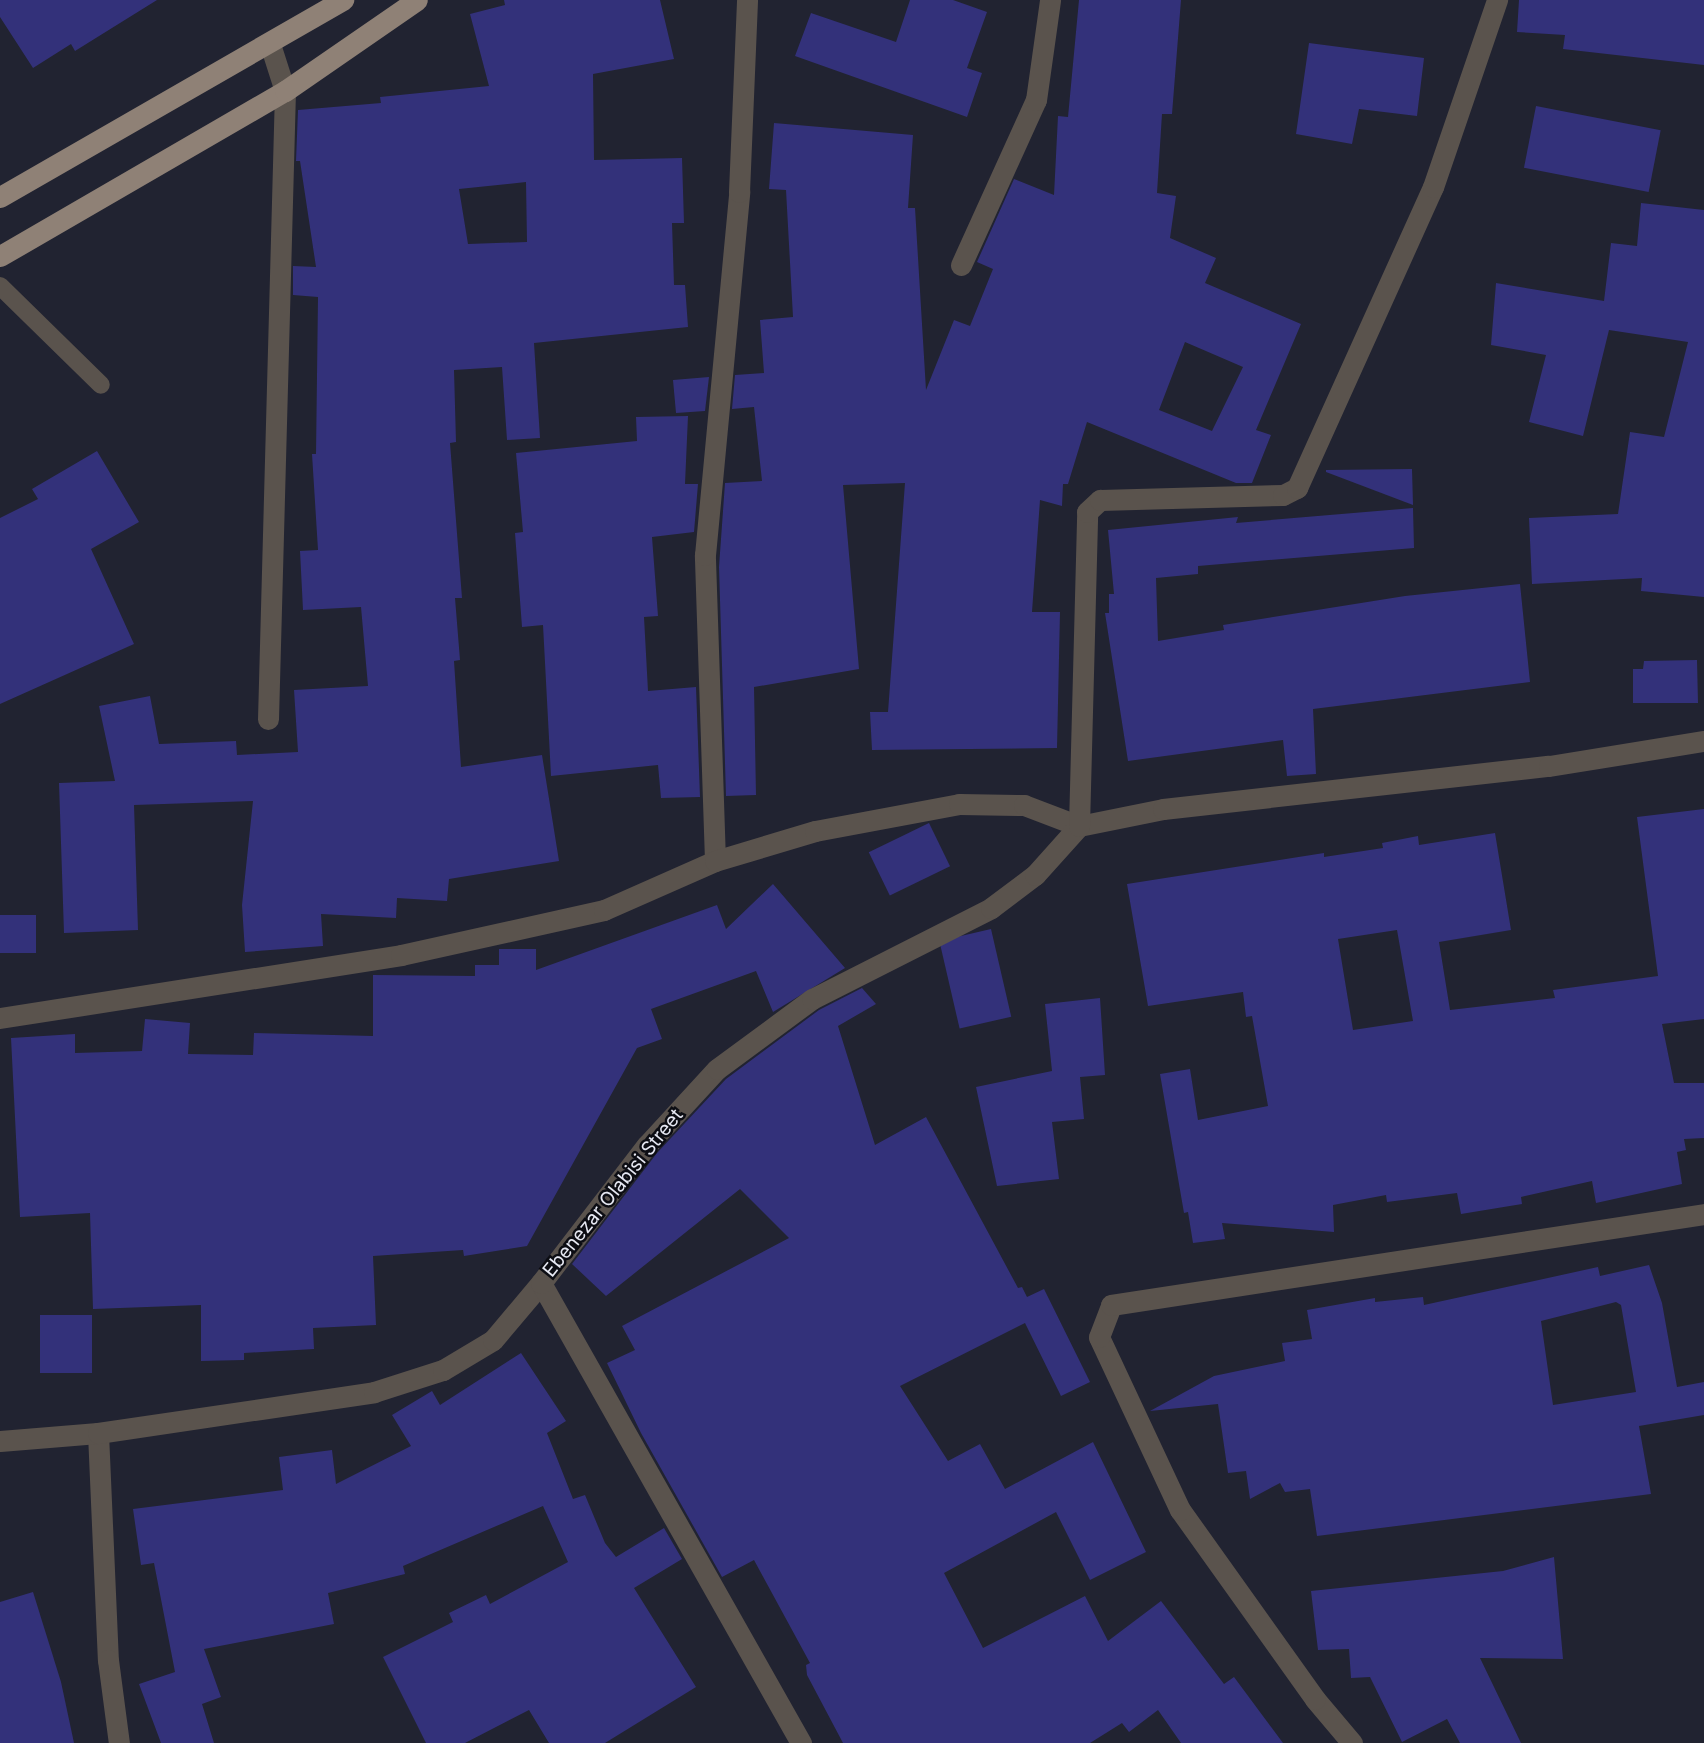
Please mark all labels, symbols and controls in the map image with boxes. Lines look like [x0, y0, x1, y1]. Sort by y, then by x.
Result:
street label: Ebenezar Olabisi Street [538, 1104, 688, 1282]

